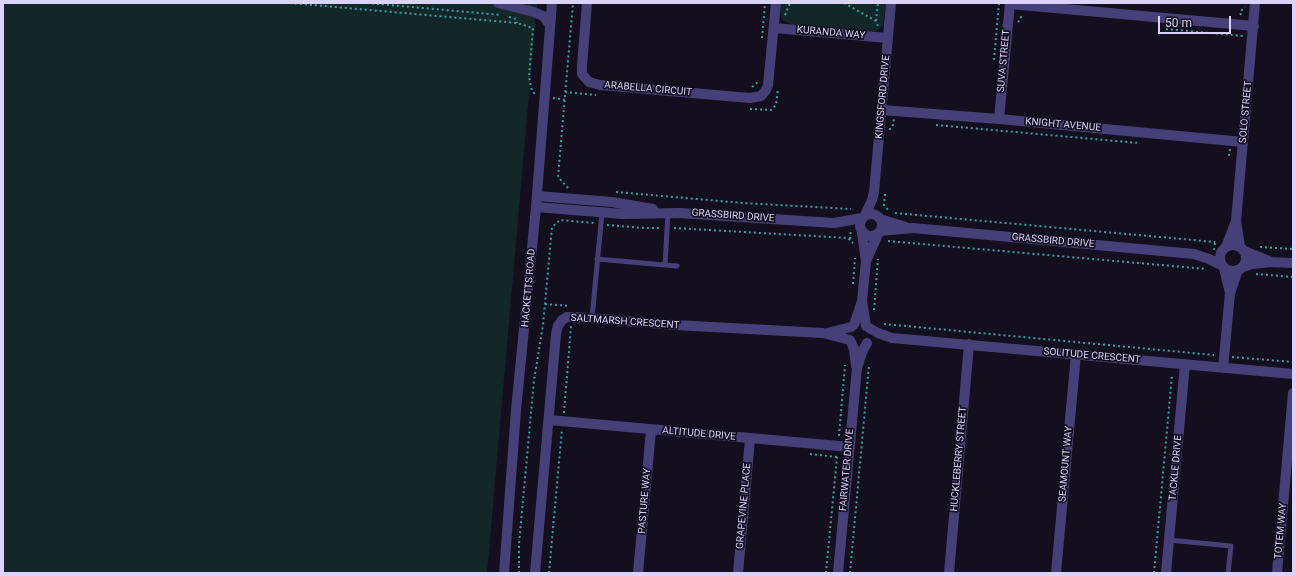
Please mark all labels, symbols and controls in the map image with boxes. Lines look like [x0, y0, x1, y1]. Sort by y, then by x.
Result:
scale bar [1160, 8, 1233, 34]
text: 50 m [1165, 16, 1192, 30]
street label: KURANDA WAY [796, 24, 866, 42]
street label: SUVA STREET [995, 29, 1013, 93]
street label: KINGSFORD DRIVE [873, 55, 893, 139]
street label: ARABELLA CIRCUIT [604, 79, 692, 99]
street label: SOLO STREET [1237, 80, 1255, 144]
street label: KNIGHT AVENUE [1025, 116, 1101, 134]
street label: GRASSBIRD DRIVE [691, 207, 775, 225]
street label: GRASSBIRD DRIVE [1011, 231, 1095, 251]
street label: HACKETTS ROAD [520, 248, 538, 328]
street label: SALTMARSH CRESCENT [570, 312, 680, 332]
street label: SOLITUDE CRESCENT [1043, 346, 1141, 366]
street label: HUCKLEBERRY STREET [948, 406, 970, 512]
street label: ALTITUDE DRIVE [662, 425, 736, 443]
street label: SEAMOUNT WAY [1057, 425, 1075, 503]
street label: FAIRWATER DRIVE [837, 428, 857, 512]
street label: TACKLE DRIVE [1167, 435, 1185, 501]
street label: GRAPEVINE PLACE [734, 462, 754, 550]
street label: PASTURE WAY [636, 468, 654, 534]
street label: TOTEM WAY [1273, 502, 1289, 560]

